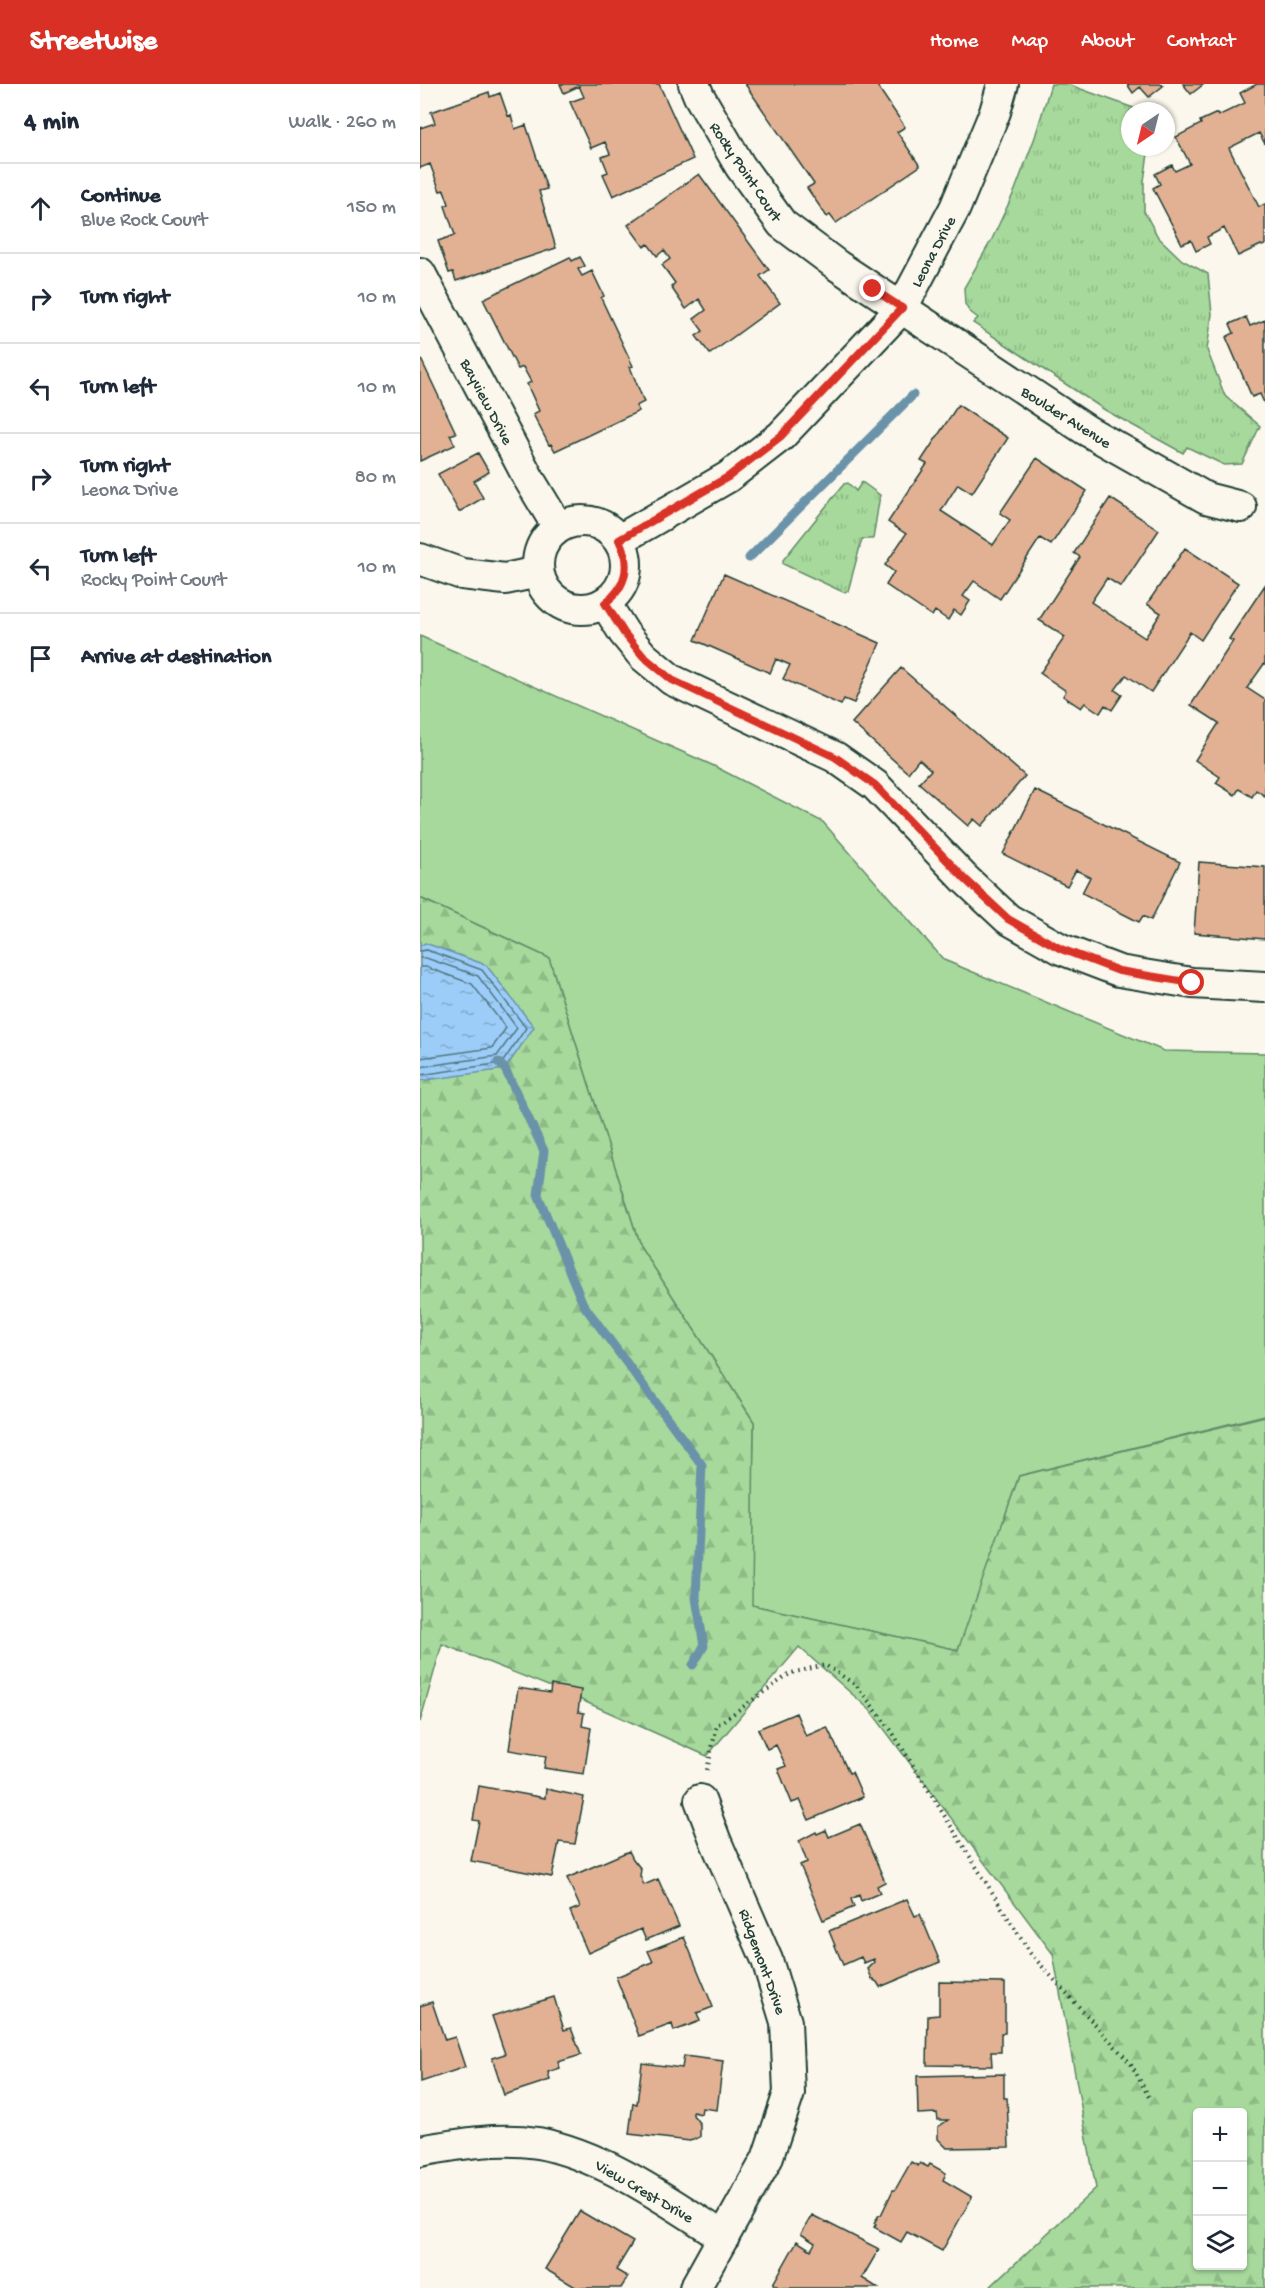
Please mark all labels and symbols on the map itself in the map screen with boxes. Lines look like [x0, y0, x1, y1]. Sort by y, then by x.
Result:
north arrow [1121, 102, 1175, 156]
street label: Rocky Point Court [704, 120, 785, 228]
street label: Leona Drive [908, 213, 962, 291]
route end [859, 275, 885, 301]
street label: Bayview Drive [454, 355, 516, 450]
street label: Boulder Avenue [1016, 383, 1114, 455]
route start [1178, 969, 1204, 995]
street label: Ridgemont Drive [733, 1907, 789, 2018]
street label: View Crest Drive [590, 2157, 696, 2229]

